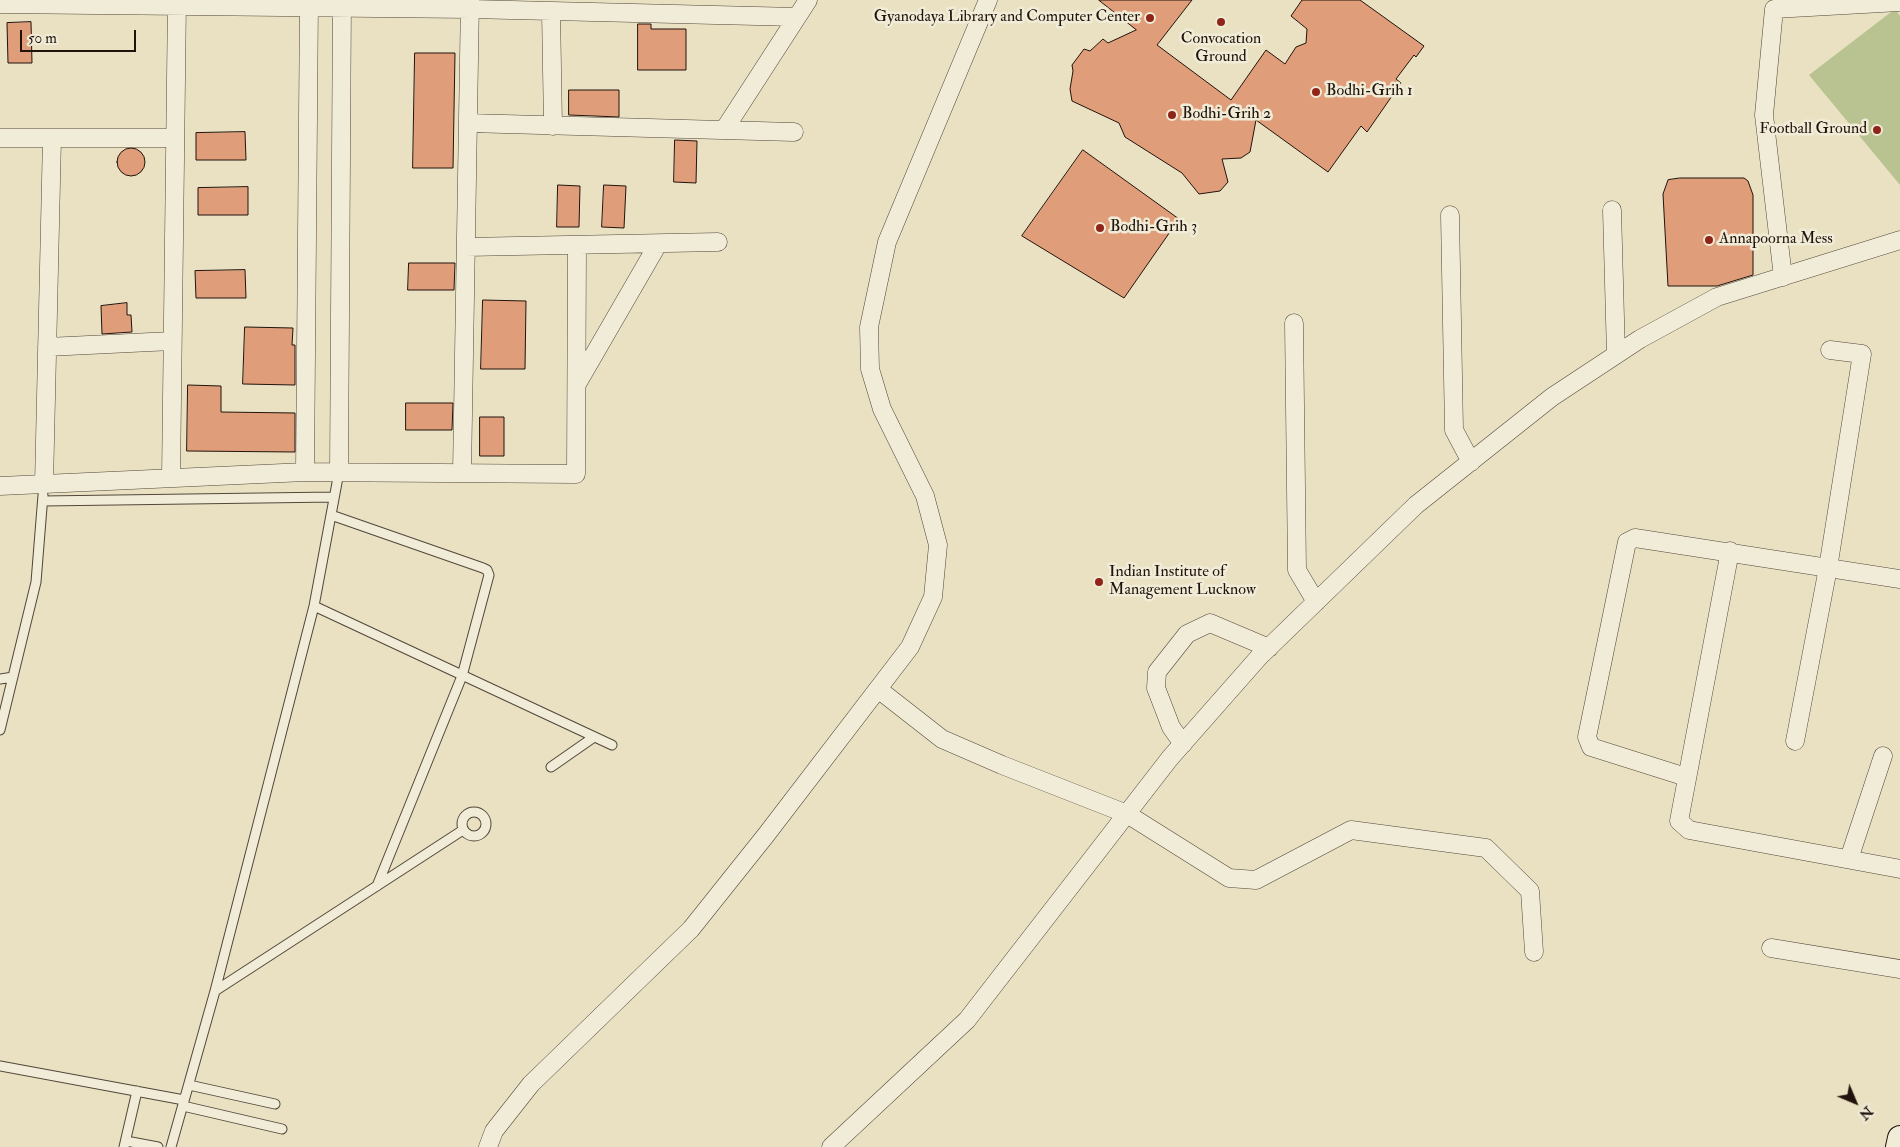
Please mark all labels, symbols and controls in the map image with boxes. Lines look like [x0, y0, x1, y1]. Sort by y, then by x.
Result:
place label: Gyanodaya Library and Computer Center [874, 8, 1140, 28]
marker: Gyanodaya Library and Computer Center [1144, 12, 1156, 24]
marker: Convocation Ground [1215, 16, 1227, 28]
scale bar [22, 20, 139, 52]
text: 50 m [28, 29, 57, 48]
place label: Convocation Ground [1181, 30, 1261, 68]
place label: Bodhi-Grih 1 [1326, 82, 1413, 102]
marker: Bodhi-Grih 1 [1310, 86, 1322, 98]
place label: Bodhi-Grih 2 [1182, 105, 1271, 125]
marker: Bodhi-Grih 2 [1166, 109, 1178, 121]
place label: Football Ground [1759, 120, 1867, 140]
marker: Football Ground [1871, 124, 1883, 136]
place label: Bodhi-Grih 3 [1110, 218, 1197, 238]
marker: Bodhi-Grih 3 [1094, 222, 1106, 234]
place label: Annapoorna Mess [1719, 230, 1833, 250]
marker: Annapoorna Mess [1703, 234, 1715, 246]
place label: Indian Institute of Management Lucknow [1109, 563, 1256, 601]
marker: Indian Institute of Management Lucknow [1093, 576, 1105, 588]
north arrow [1830, 1077, 1880, 1127]
text: N [1856, 1103, 1876, 1123]

